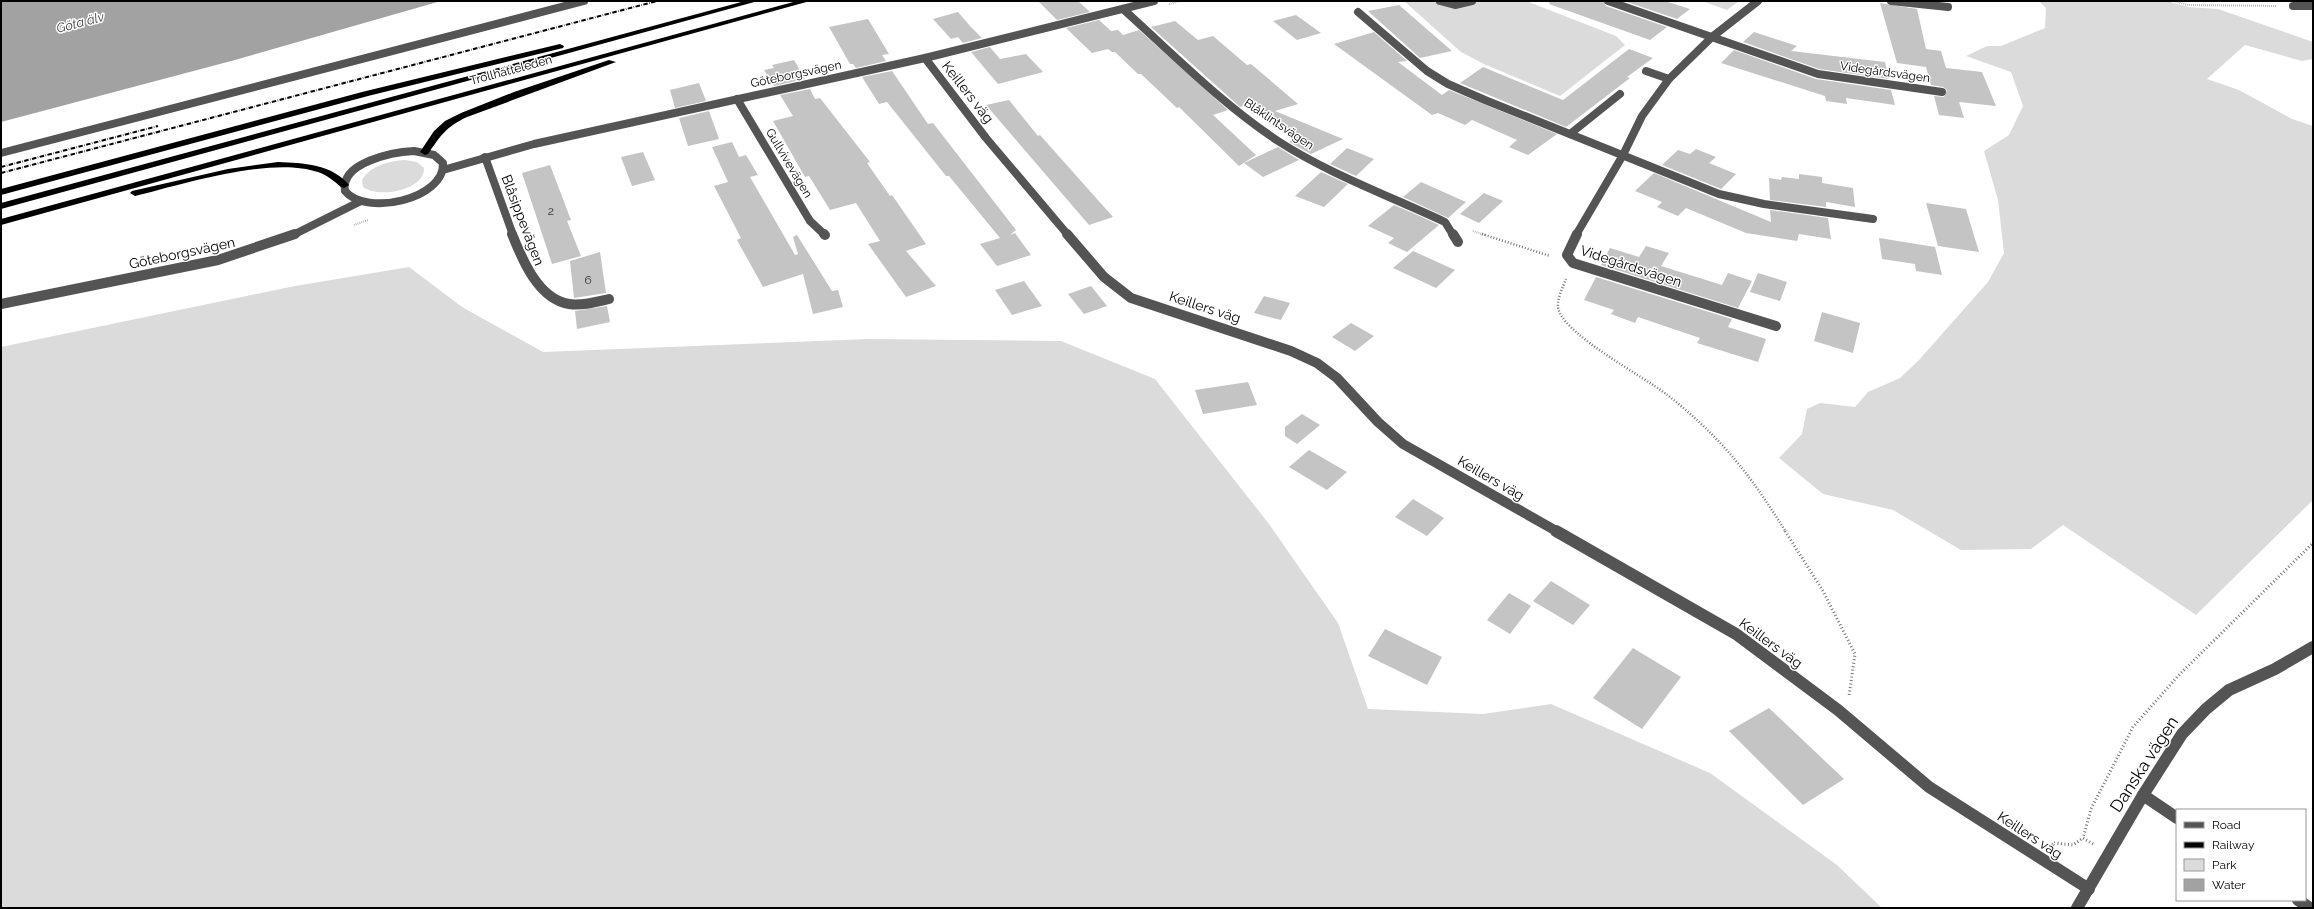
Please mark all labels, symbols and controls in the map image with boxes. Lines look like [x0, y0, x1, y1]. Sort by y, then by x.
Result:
water label: Göta älv [55, 9, 106, 36]
street label: Trollhätteleden [469, 52, 553, 88]
street label: Göteborgsvägen [749, 58, 843, 90]
street label: Keillers väg [939, 58, 997, 126]
street label: Videgårdsvägen [1839, 59, 1931, 85]
street label: Blåklintsvägen [1242, 96, 1316, 152]
street label: Gullvivevägen [763, 126, 815, 200]
street label: Blåsippevägen [498, 172, 548, 268]
house number: 2 [548, 204, 554, 218]
street label: Göteborgsvägen [128, 234, 236, 272]
street label: Videgårdsvägen [1578, 242, 1684, 290]
house number: 6 [584, 273, 592, 287]
street label: Keillers väg [1167, 288, 1243, 326]
street label: Keillers väg [1455, 453, 1527, 503]
street label: Keillers väg [1736, 615, 1806, 671]
street label: Danska vägen [2106, 712, 2182, 816]
street label: Keillers väg [1995, 808, 2065, 862]
legend [2176, 809, 2306, 901]
text: Road [2212, 818, 2241, 832]
text: Railway [2212, 838, 2255, 852]
text: Park [2212, 858, 2237, 872]
text: Water [2212, 878, 2246, 892]

